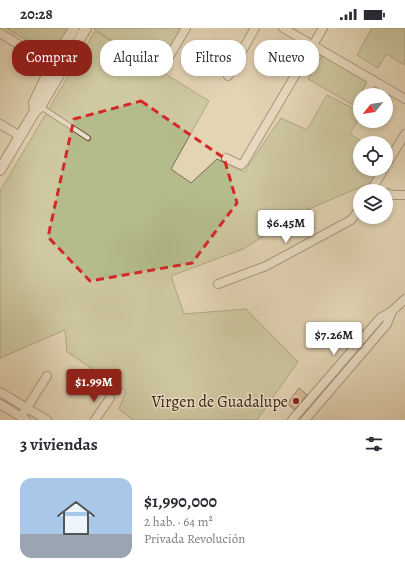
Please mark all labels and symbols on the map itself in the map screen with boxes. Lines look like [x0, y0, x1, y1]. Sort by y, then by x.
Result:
north arrow [353, 88, 393, 128]
pin: $6.45M [253, 210, 319, 244]
pin: $7.26M [301, 322, 367, 356]
pin: $1.99M [61, 369, 127, 403]
place label: Virgen de Guadalupe [151, 391, 288, 413]
marker: Virgen de Guadalupe [291, 396, 301, 406]

